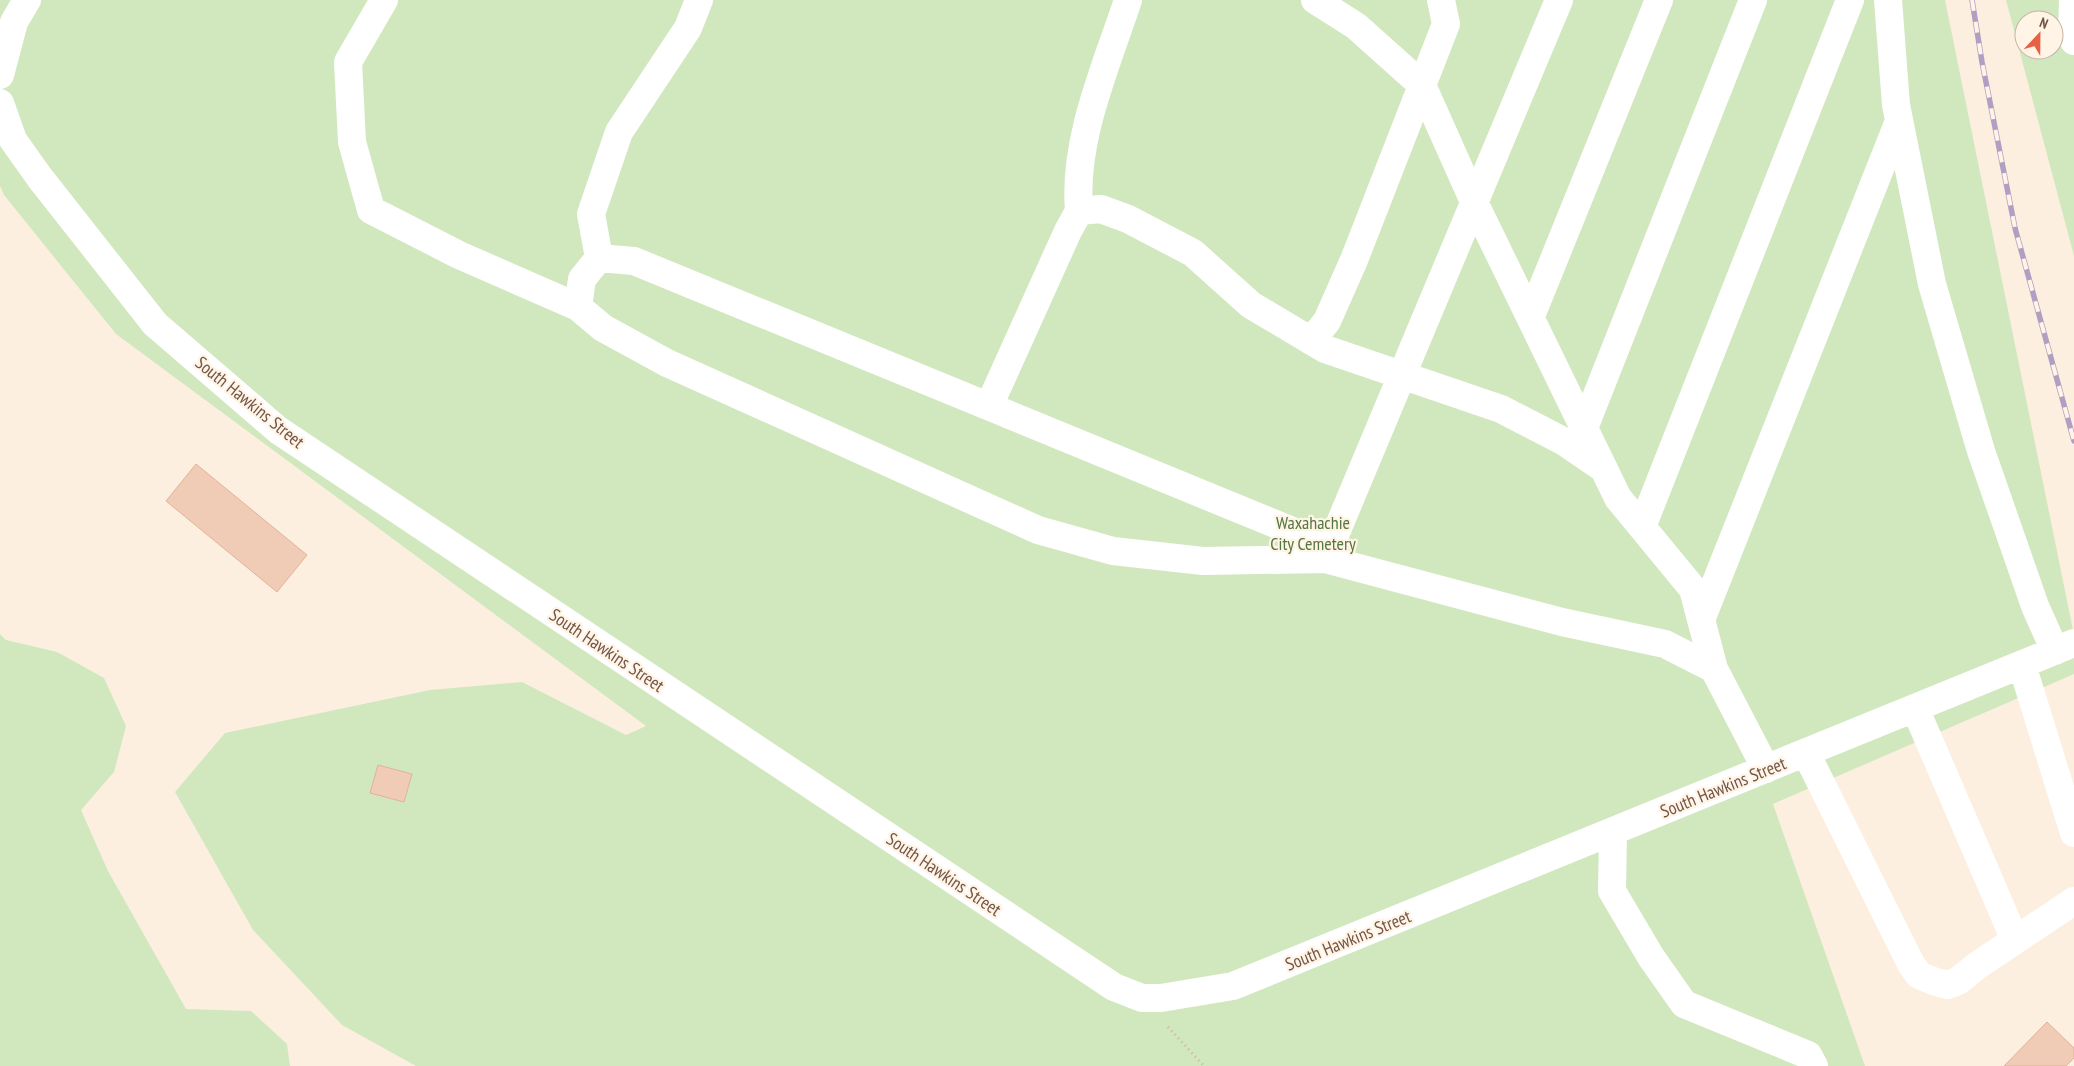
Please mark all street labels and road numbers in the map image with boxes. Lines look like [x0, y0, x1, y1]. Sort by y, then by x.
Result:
street label: South Hawkins Street [191, 351, 309, 453]
street label: South Hawkins Street [545, 603, 669, 697]
street label: South Hawkins Street [1657, 751, 1789, 823]
street label: South Hawkins Street [882, 827, 1006, 921]
street label: South Hawkins Street [1282, 904, 1414, 976]

